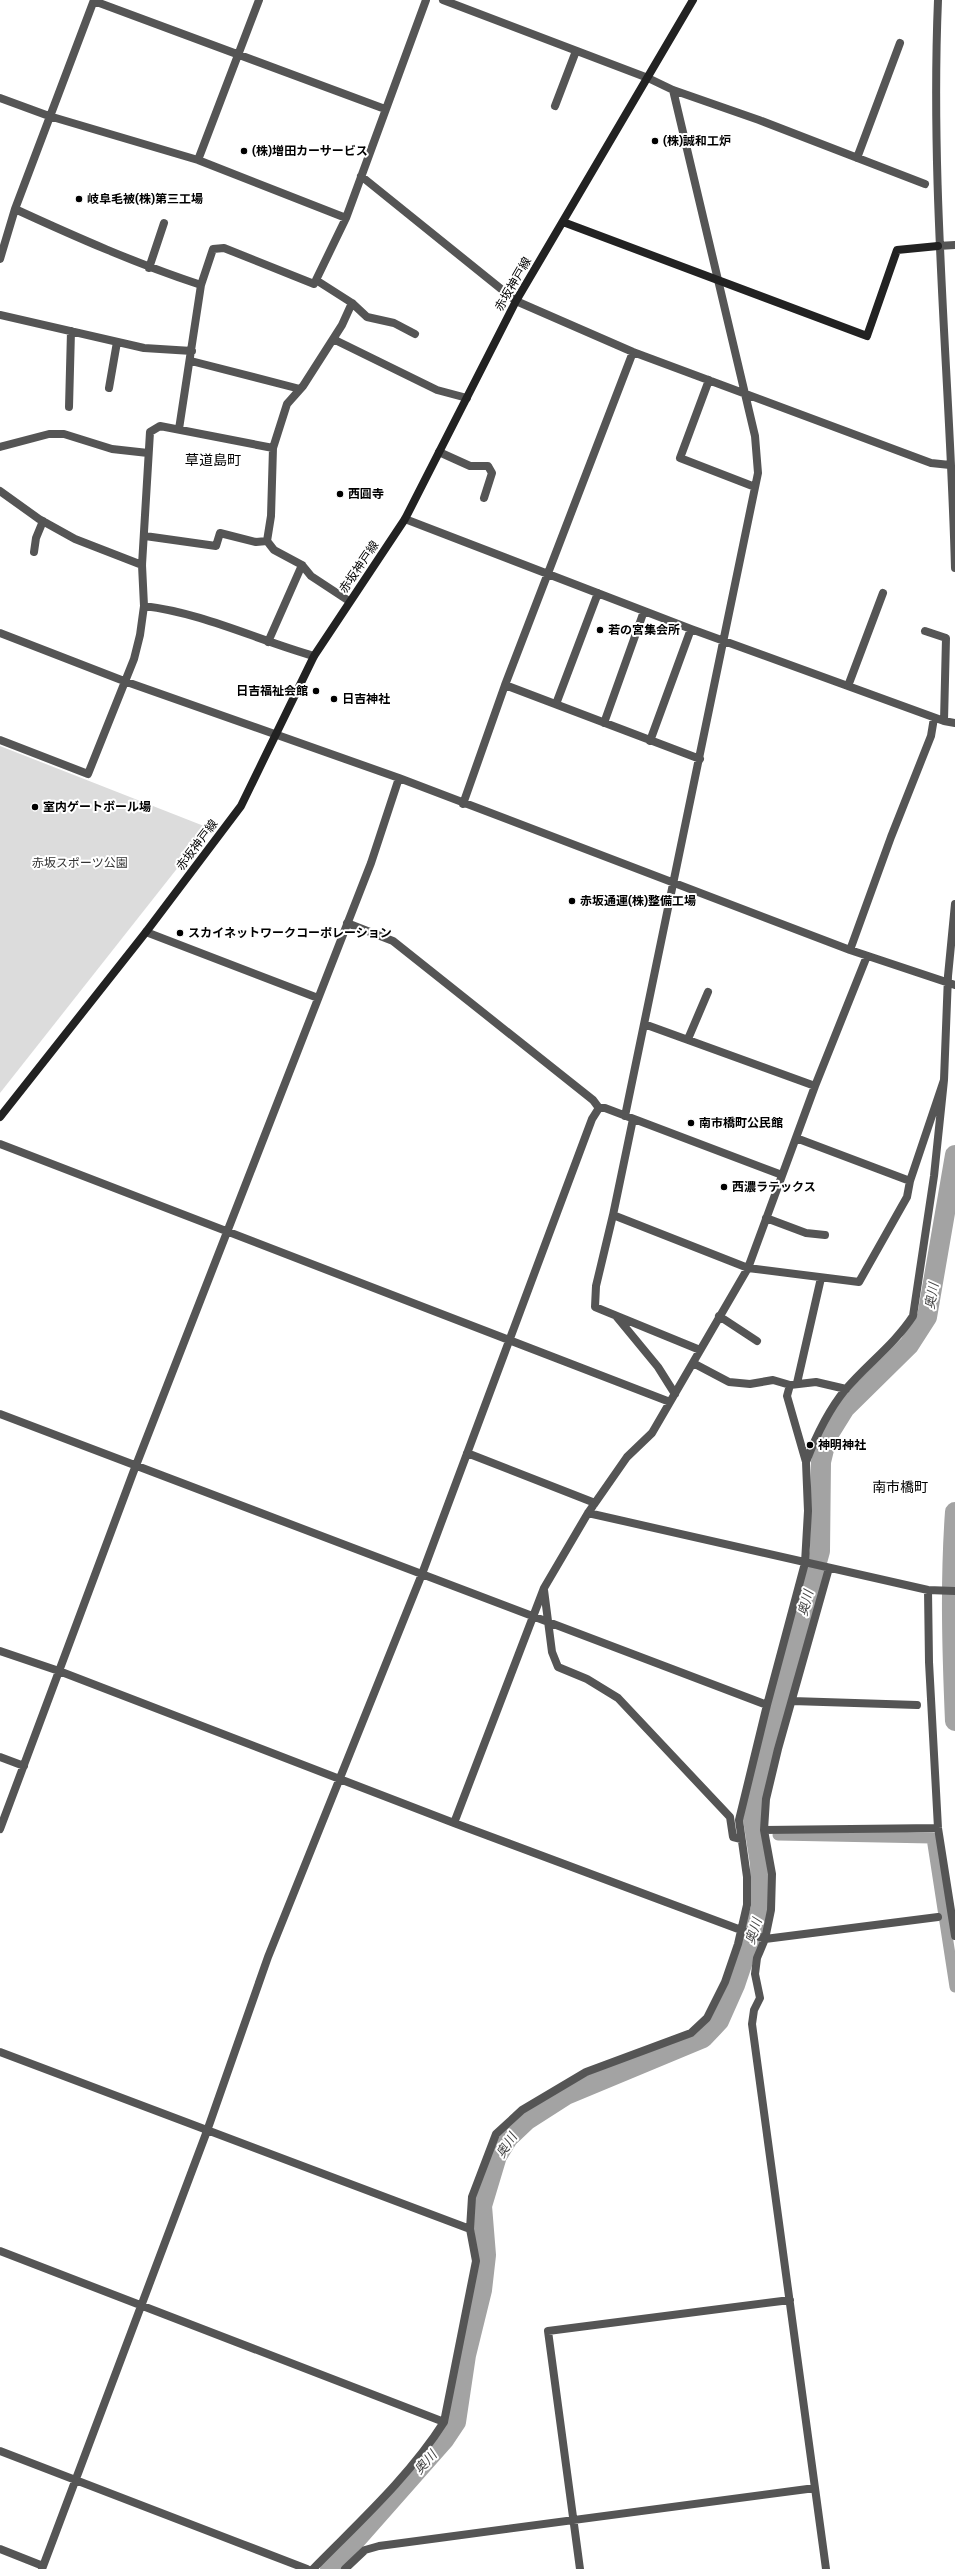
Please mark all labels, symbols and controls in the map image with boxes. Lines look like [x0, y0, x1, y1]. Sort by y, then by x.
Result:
place label: (株)誠和工炉 [663, 133, 731, 148]
marker: (株)誠和工炉 [650, 136, 660, 146]
place label: (株)増田カーサービス [252, 143, 368, 158]
marker: (株)増田カーサービス [239, 146, 249, 156]
place label: 岐阜毛被(株)第三工場 [87, 191, 203, 206]
marker: 岐阜毛被(株)第三工場 [74, 194, 84, 204]
street label: 赤坂神戸線 [491, 254, 534, 313]
district label: 草道島町 [185, 451, 241, 469]
place label: 西圓寺 [348, 486, 384, 501]
marker: 西圓寺 [335, 489, 345, 499]
street label: 赤坂神戸線 [336, 538, 382, 596]
place label: 若の宮集会所 [608, 622, 680, 637]
marker: 若の宮集会所 [595, 625, 605, 635]
place label: 日吉福祉会館 [236, 683, 308, 698]
marker: 日吉福祉会館 [311, 686, 321, 696]
place label: 日吉神社 [342, 691, 390, 706]
marker: 日吉神社 [329, 694, 339, 704]
place label: 室内ゲートボール場 [43, 799, 151, 814]
marker: 室内ゲートボール場 [30, 802, 40, 812]
street label: 赤坂神戸線 [173, 816, 221, 873]
park label: 赤坂スポーツ公園 [32, 855, 128, 870]
place label: 赤坂通運(株)整備工場 [580, 893, 696, 908]
marker: 赤坂通運(株)整備工場 [567, 896, 577, 906]
place label: スカイネットワークコーポレーション [188, 925, 392, 940]
marker: スカイネットワークコーポレーション [175, 928, 185, 938]
place label: 南市橋町公民館 [699, 1115, 783, 1130]
marker: 南市橋町公民館 [686, 1118, 696, 1128]
place label: 西濃ラテックス [732, 1179, 816, 1194]
marker: 西濃ラテックス [719, 1182, 729, 1192]
water label: 奥川 [921, 1280, 942, 1310]
place label: 神明神社 [818, 1437, 866, 1452]
marker: 神明神社 [805, 1440, 815, 1450]
district label: 南市橋町 [872, 1478, 928, 1496]
water label: 奥川 [794, 1586, 818, 1618]
water label: 奥川 [741, 1914, 766, 1946]
water label: 奥川 [492, 2128, 522, 2161]
water label: 奥川 [410, 2446, 442, 2478]

